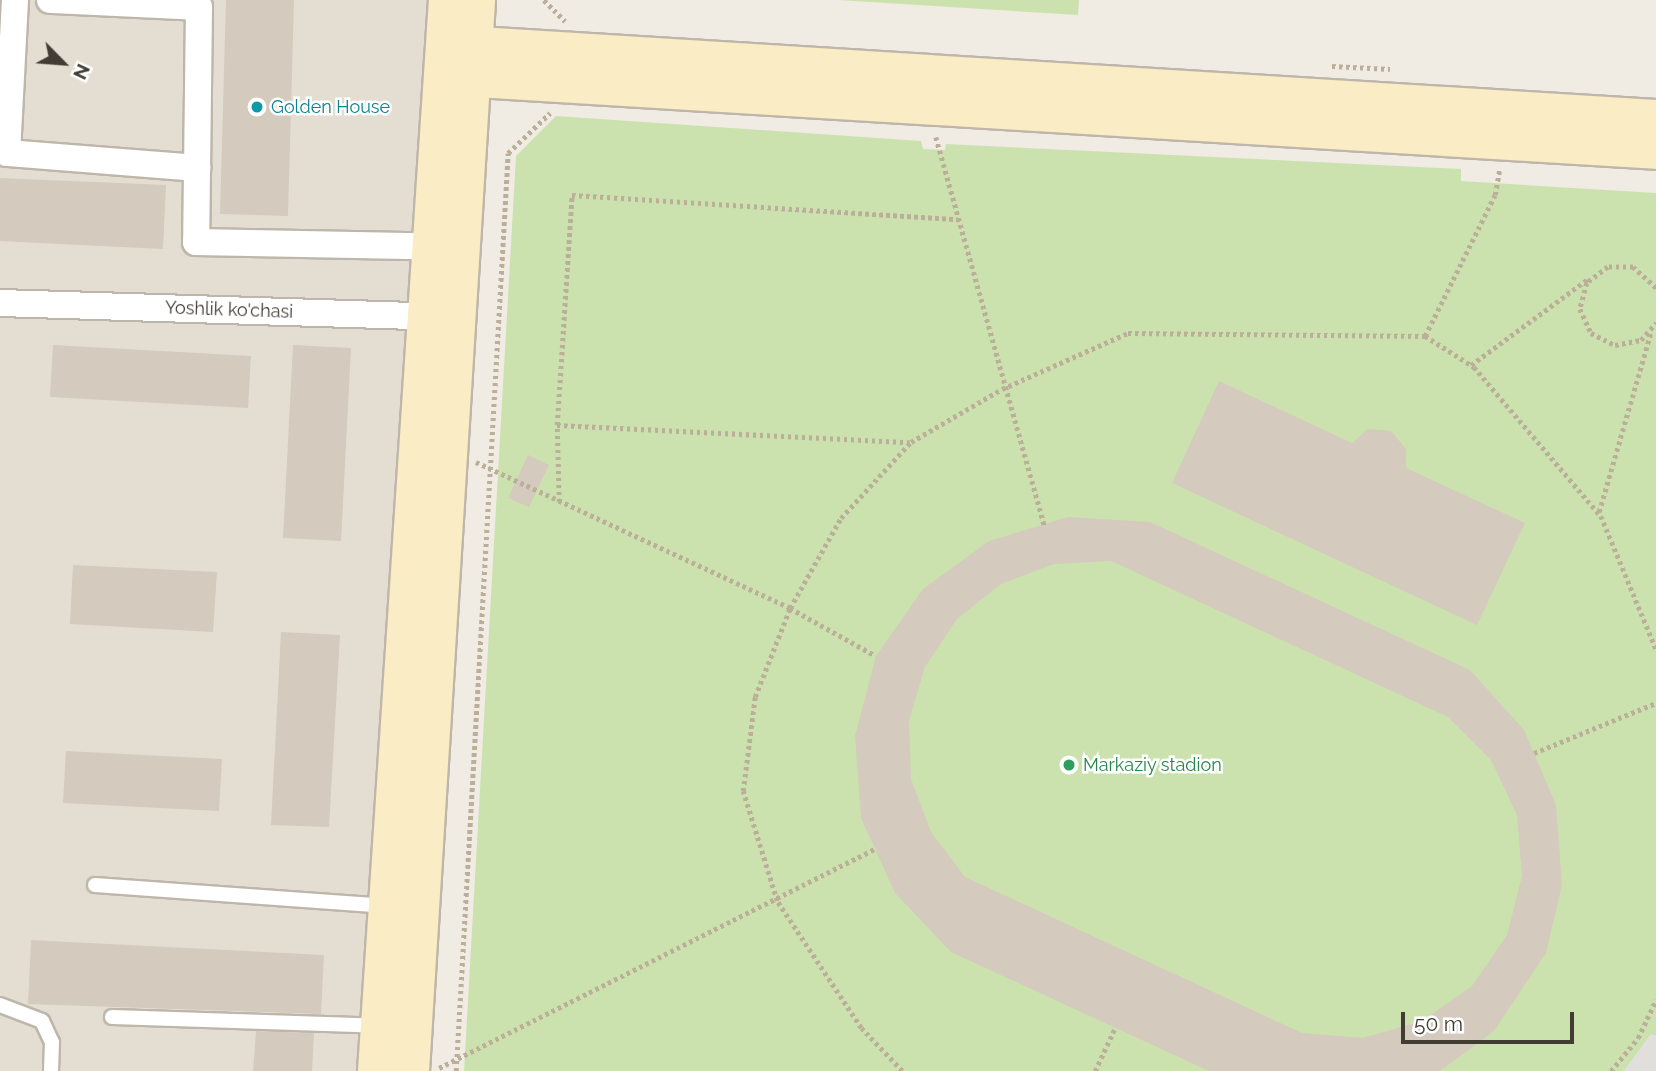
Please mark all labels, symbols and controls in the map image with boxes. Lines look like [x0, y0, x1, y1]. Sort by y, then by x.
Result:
north arrow [28, 28, 98, 98]
text: N [69, 61, 95, 83]
place label: Golden House [271, 96, 390, 118]
marker: Golden House [249, 99, 265, 115]
street label: Yoshlik ko'chasi [165, 297, 293, 323]
place label: Markaziy stadion [1083, 754, 1222, 776]
marker: Markaziy stadion [1061, 757, 1077, 773]
scale bar [1404, 998, 1577, 1042]
text: 50 m [1414, 1011, 1463, 1036]

